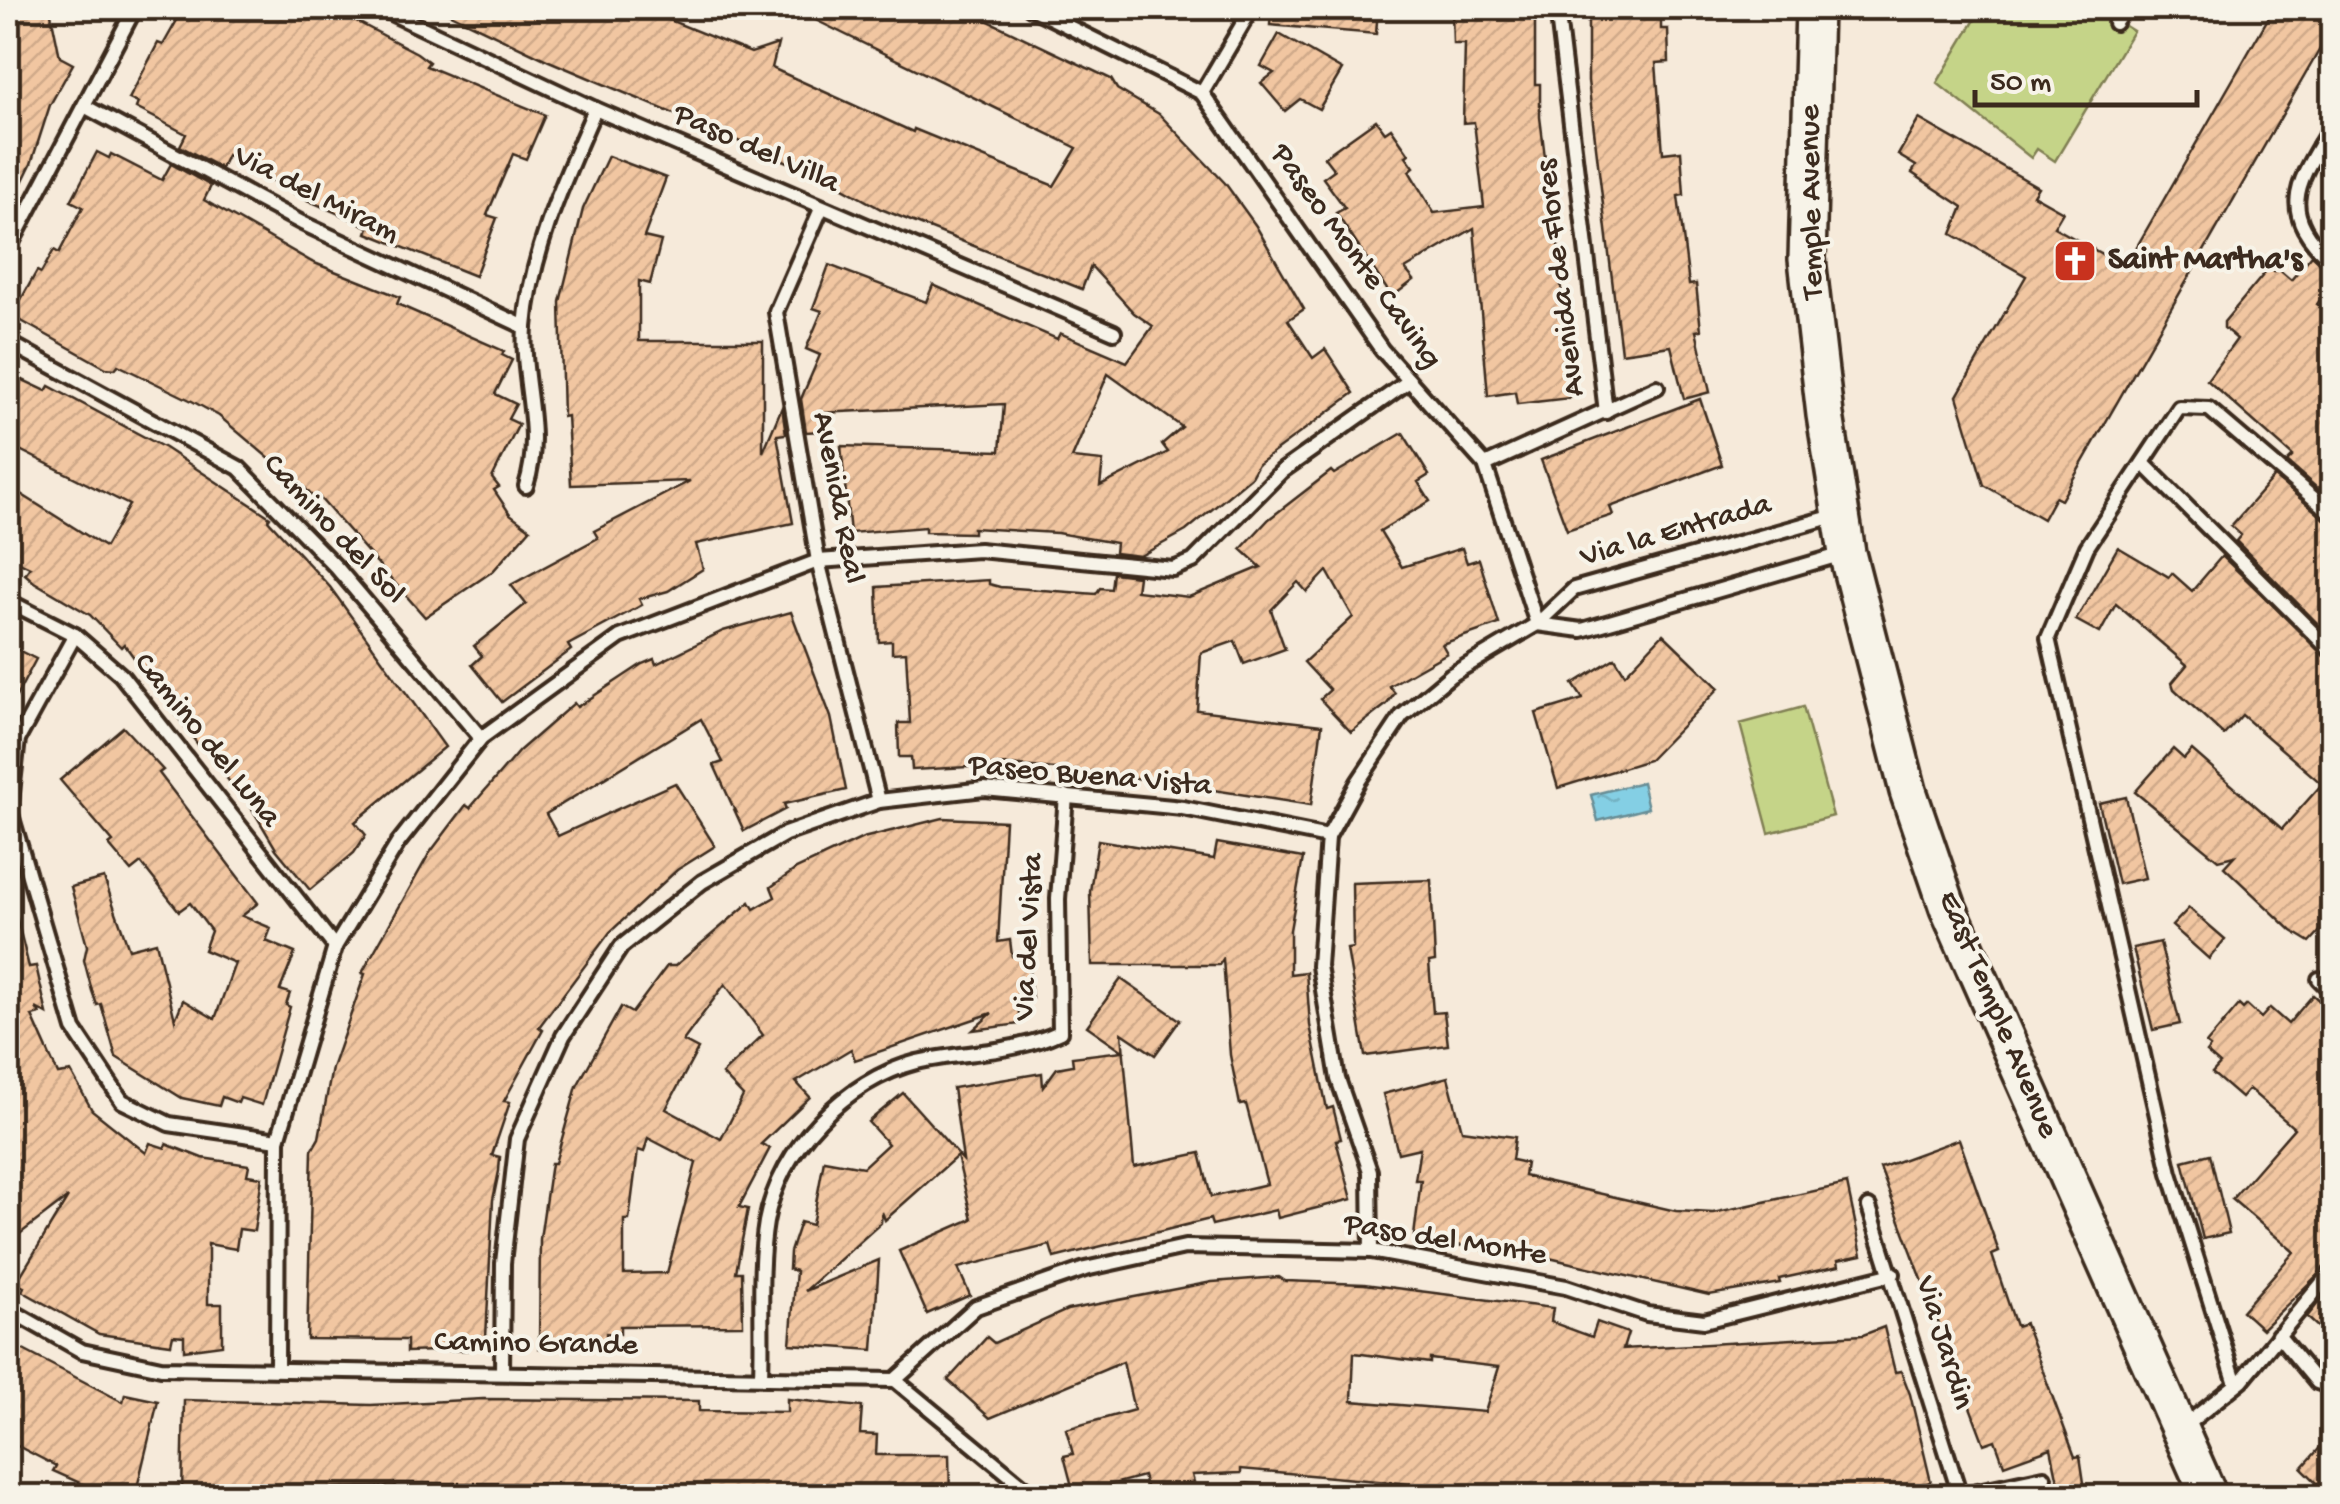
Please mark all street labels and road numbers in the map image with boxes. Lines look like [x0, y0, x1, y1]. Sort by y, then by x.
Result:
street label: Paso del Villa [666, 96, 846, 204]
street label: Temple Avenue [1792, 104, 1834, 302]
street label: Paseo Monte Caving [1260, 136, 1449, 377]
street label: Via del Miram [226, 138, 405, 254]
street label: Avenida de Flores [1528, 156, 1595, 399]
street label: Avenida Real [802, 409, 872, 587]
street label: Camino del Sol [253, 447, 413, 613]
street label: Via la Entrada [1575, 486, 1777, 578]
street label: Camino del Luna [124, 646, 289, 837]
street label: Paseo Buena Vista [966, 747, 1214, 807]
street label: Via del Vista [1007, 851, 1053, 1023]
street label: East Temple Avenue [1928, 886, 2066, 1145]
street label: Paso del Monte [1340, 1206, 1550, 1276]
street label: Via Jardin [1905, 1271, 1981, 1414]
street label: Camino Grande [434, 1324, 639, 1366]

